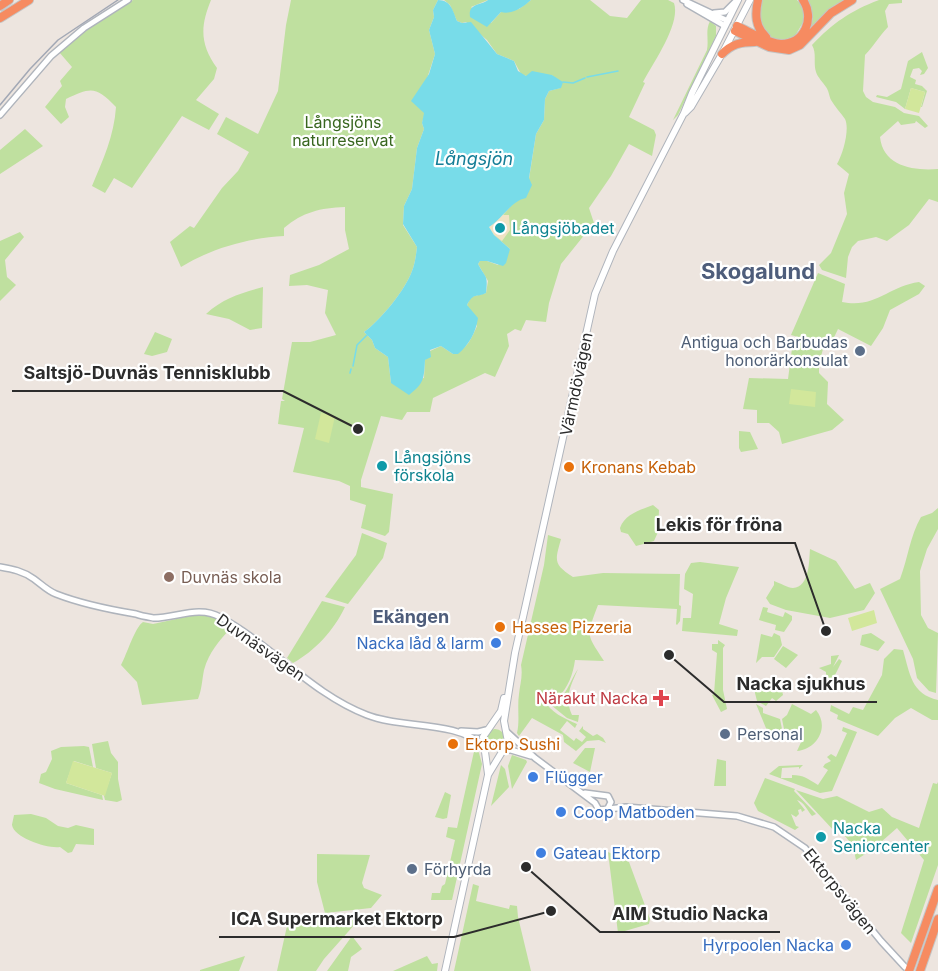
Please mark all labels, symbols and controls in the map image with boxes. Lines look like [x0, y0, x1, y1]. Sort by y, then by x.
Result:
park label: Långsjöns naturreservat [292, 112, 394, 150]
water label: Långsjön [435, 148, 513, 169]
place label: Långsjöbadet [512, 218, 615, 238]
marker: Långsjöbadet [493, 221, 507, 235]
district label: Skogalund [701, 258, 815, 284]
street label: Värmdövägen [555, 330, 597, 438]
place label: Antigua och Barbudas honorärkonsulat [681, 332, 848, 370]
marker: Antigua och Barbudas honorärkonsulat [853, 344, 867, 358]
callout: Saltsjö-Duvnäs Tennisklubb [12, 355, 283, 391]
text: Saltsjö-Duvnäs Tennisklubb [23, 362, 271, 383]
place label: Långsjöns förskola [394, 447, 471, 485]
place label: Kronans Kebab [581, 457, 696, 477]
marker: Långsjöns förskola [375, 459, 389, 473]
marker: Kronans Kebab [562, 460, 576, 474]
callout: Lekis för fröna [644, 507, 795, 543]
text: Lekis för fröna [656, 514, 782, 535]
place label: Duvnäs skola [181, 567, 282, 587]
marker: Duvnäs skola [162, 570, 176, 584]
district label: Ekängen [373, 606, 449, 627]
street label: Duvnäsvägen [213, 609, 309, 685]
place label: Hasses Pizzeria [512, 617, 632, 637]
marker: Hasses Pizzeria [493, 620, 507, 634]
place label: Nacka låd & larm [356, 633, 484, 653]
marker: Nacka låd & larm [489, 636, 503, 650]
callout: Nacka sjukhus [724, 666, 877, 702]
text: Nacka sjukhus [736, 673, 866, 694]
place label: Närakut Nacka [536, 688, 648, 708]
marker: Närakut Nacka [652, 689, 670, 707]
place label: Personal [737, 724, 803, 744]
marker: Personal [718, 727, 732, 741]
place label: Ektorp Sushi [465, 734, 560, 754]
marker: Ektorp Sushi [446, 737, 460, 751]
place label: Flügger [545, 767, 603, 787]
marker: Flügger [526, 770, 540, 784]
place label: Coop Matboden [573, 802, 695, 822]
marker: Coop Matboden [554, 805, 568, 819]
place label: Nacka Seniorcenter [833, 818, 930, 856]
marker: Nacka Seniorcenter [814, 830, 828, 844]
place label: Gateau Ektorp [553, 843, 661, 863]
street label: Ektorpsvägen [799, 844, 881, 938]
marker: Gateau Ektorp [534, 846, 548, 860]
place label: Förhyrda [424, 859, 491, 879]
marker: Förhyrda [405, 862, 419, 876]
callout: AIM Studio Nacka [600, 896, 780, 932]
callout: ICA Supermarket Ektorp [219, 901, 454, 937]
text: AIM Studio Nacka [612, 903, 768, 924]
text: ICA Supermarket Ektorp [231, 908, 443, 929]
place label: Hyrpoolen Nacka [703, 935, 834, 955]
marker: Hyrpoolen Nacka [839, 938, 853, 952]

